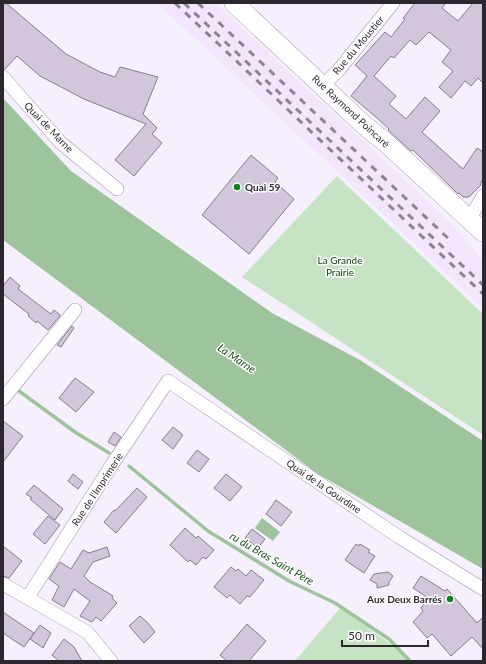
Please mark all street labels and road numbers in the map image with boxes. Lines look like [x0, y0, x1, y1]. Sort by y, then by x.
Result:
street label: Rue du Moustier [330, 13, 386, 77]
street label: Rue Raymond Poincaré [310, 72, 392, 150]
street label: Quai de Marne [22, 99, 76, 155]
street label: Rue de l'Imprimerie [69, 450, 125, 528]
street label: Quai de la Gourdine [284, 457, 364, 515]

